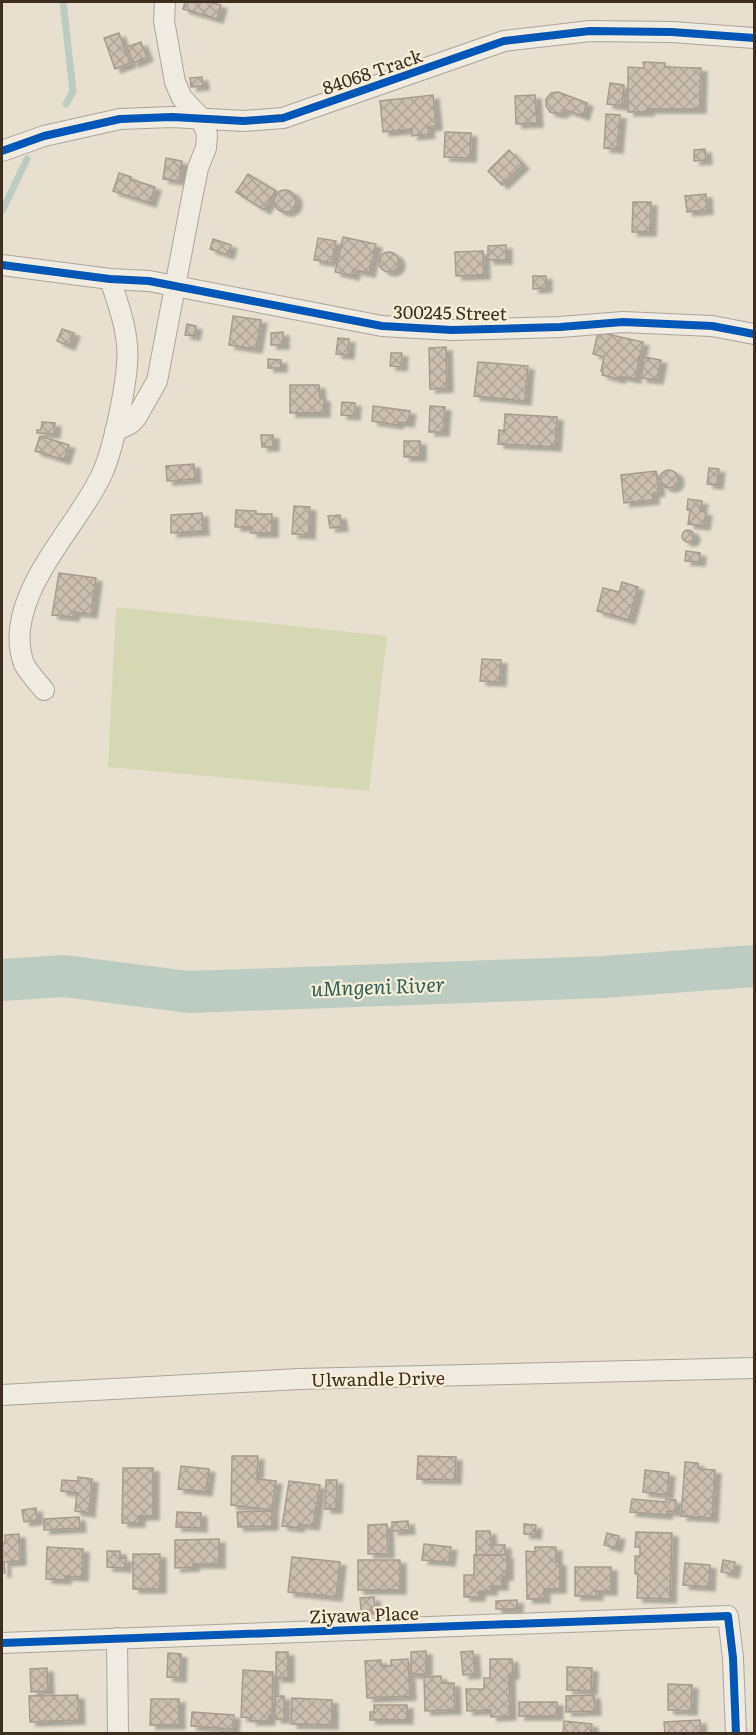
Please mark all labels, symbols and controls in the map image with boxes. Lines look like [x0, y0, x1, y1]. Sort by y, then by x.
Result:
street label: 84068 Track [318, 41, 427, 101]
street label: 300245 Street [393, 298, 508, 327]
water label: uMngeni River [310, 968, 446, 1002]
street label: Ulwandle Drive [311, 1363, 445, 1393]
street label: Ziyawa Place [309, 1599, 419, 1629]

